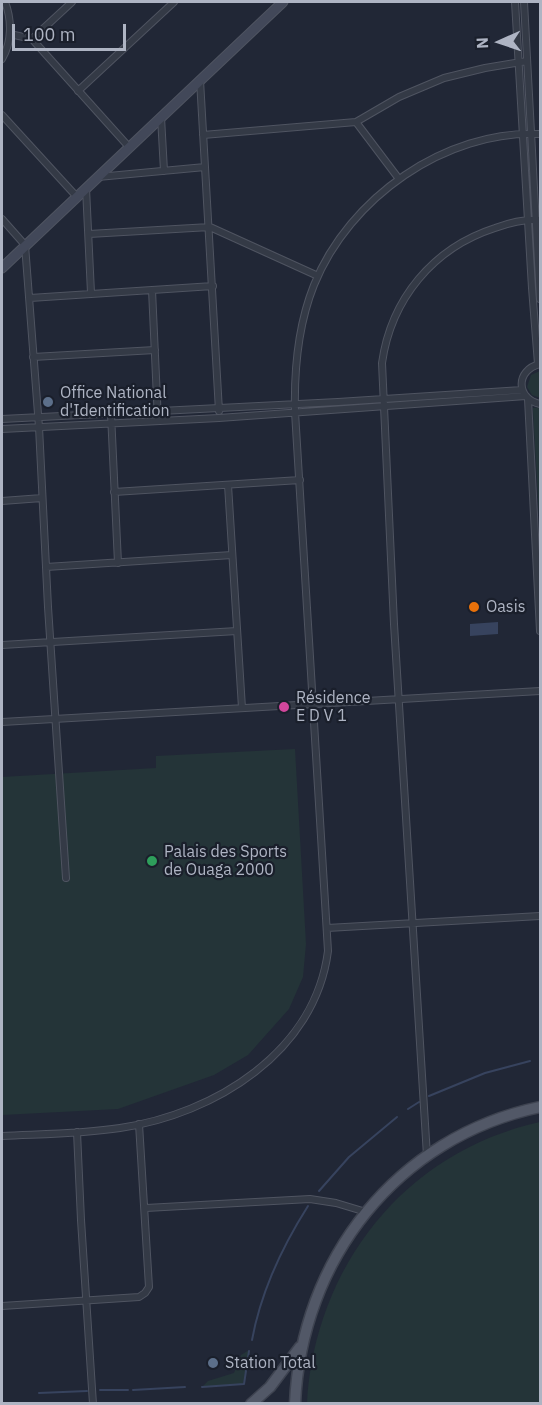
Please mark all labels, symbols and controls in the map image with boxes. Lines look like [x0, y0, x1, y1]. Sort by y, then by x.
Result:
scale bar [15, 12, 129, 50]
north arrow [470, 12, 530, 72]
text: 100 m [23, 23, 75, 46]
text: N [472, 37, 492, 49]
place label: Office National d'Identification [60, 383, 170, 421]
marker: Office National d'Identification [41, 395, 55, 409]
place label: Oasis [486, 597, 525, 617]
marker: Oasis [467, 600, 481, 614]
place label: Résidence E D V 1 [296, 688, 370, 726]
marker: Résidence E D V 1 [277, 700, 291, 714]
place label: Palais des Sports de Ouaga 2000 [164, 842, 287, 880]
marker: Palais des Sports de Ouaga 2000 [145, 854, 159, 868]
place label: Station Total [225, 1353, 315, 1373]
marker: Station Total [206, 1356, 220, 1370]

